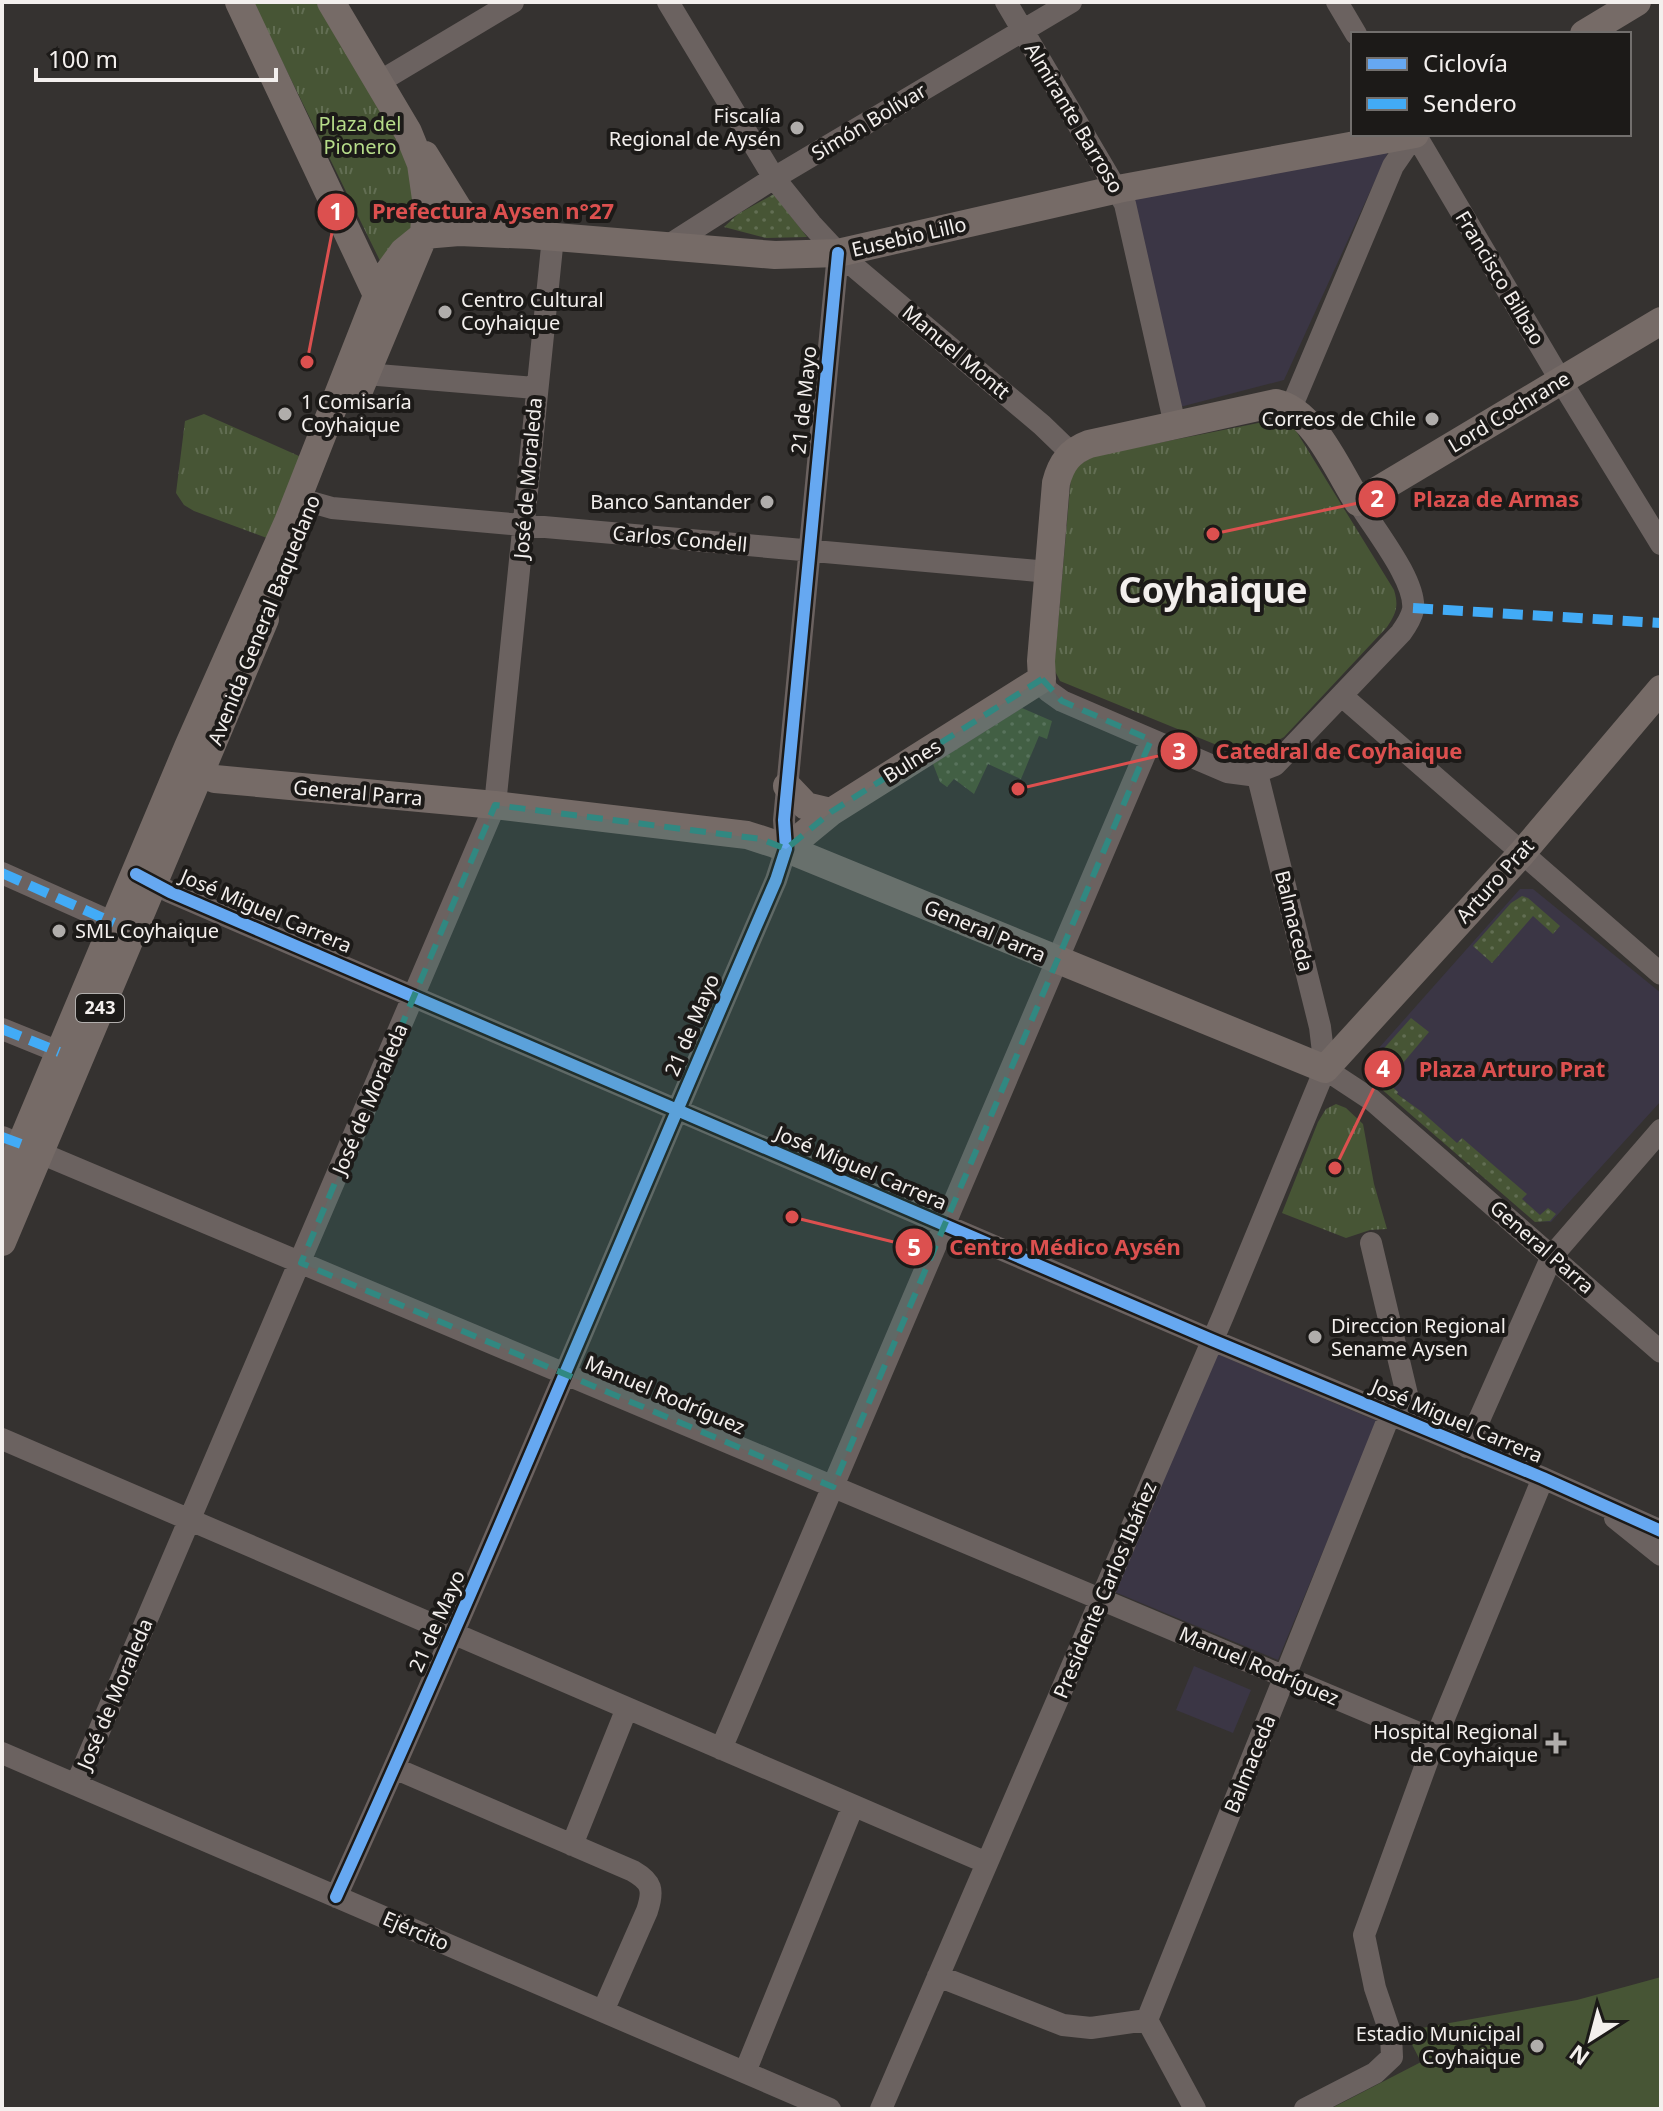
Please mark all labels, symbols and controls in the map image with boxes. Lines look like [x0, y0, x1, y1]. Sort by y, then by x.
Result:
scale bar [36, 32, 276, 82]
legend [1351, 32, 1631, 136]
street label: Almirante Barroso [1019, 37, 1130, 198]
text: 100 m [48, 42, 118, 75]
text: Ciclovía [1423, 46, 1508, 79]
street label: Simón Bolívar [806, 77, 931, 167]
text: Sendero [1423, 86, 1517, 119]
place label: Fiscalía Regional de Aysén [609, 102, 781, 152]
park label: Plaza del Pionero [318, 110, 402, 160]
marker: Fiscalía Regional de Aysén [788, 119, 806, 137]
callout: Prefectura Aysen n°27 [316, 189, 631, 235]
text: 1 [329, 194, 343, 227]
text: Prefectura Aysen n°27 [372, 195, 614, 225]
street label: Francisco Bilbao [1450, 206, 1551, 350]
street label: Eusebio Lillo [849, 210, 969, 263]
place label: Centro Cultural Coyhaique [461, 286, 604, 336]
street label: Manuel Montt [897, 299, 1016, 405]
marker: Centro Cultural Coyhaique [436, 303, 454, 321]
street label: 21 de Mayo [784, 345, 823, 455]
street label: Lord Cochrane [1443, 365, 1575, 459]
place label: 1 Comisaría Coyhaique [301, 388, 412, 438]
street label: José de Moraleda [507, 396, 548, 562]
marker: 1 Comisaría Coyhaique [276, 405, 294, 423]
place label: Correos de Chile [1262, 405, 1416, 432]
marker: Correos de Chile [1423, 410, 1441, 428]
callout: Plaza de Armas [1357, 476, 1596, 522]
text: 2 [1370, 481, 1384, 514]
text: Plaza de Armas [1413, 483, 1579, 513]
place label: Banco Santander [590, 488, 751, 515]
street label: Avenida General Baquedano [201, 491, 326, 749]
marker: Banco Santander [758, 493, 776, 511]
street label: Carlos Condell [612, 519, 749, 558]
district label: Coyhaique [1119, 565, 1307, 614]
callout: Catedral de Coyhaique [1159, 728, 1478, 774]
street label: Bulnes [878, 732, 946, 789]
text: 3 [1172, 734, 1186, 767]
text: Catedral de Coyhaique [1216, 735, 1462, 765]
street label: General Parra [292, 773, 424, 812]
street label: Arturo Prat [1450, 833, 1540, 928]
street label: José Miguel Carrera [175, 861, 356, 959]
street label: Balmaceda [1269, 867, 1320, 974]
street label: General Parra [920, 893, 1050, 968]
place label: SML Coyhaique [75, 917, 219, 944]
marker: SML Coyhaique [50, 922, 68, 940]
street label: 21 de Mayo [658, 970, 725, 1080]
road number: 243 [76, 994, 124, 1022]
street label: José de Moraleda [325, 1019, 414, 1180]
callout: Plaza Arturo Prat [1363, 1046, 1622, 1092]
text: 4 [1376, 1051, 1390, 1084]
text: Plaza Arturo Prat [1419, 1053, 1605, 1083]
street label: José Miguel Carrera [770, 1118, 951, 1216]
street label: General Parra [1485, 1194, 1600, 1299]
callout: Centro Médico Aysén [894, 1224, 1197, 1270]
text: 5 [907, 1230, 921, 1263]
text: Centro Médico Aysén [949, 1231, 1181, 1261]
place label: Direccion Regional Sename Aysen [1331, 1312, 1506, 1362]
marker: Direccion Regional Sename Aysen [1306, 1328, 1324, 1346]
street label: Manuel Rodríguez [581, 1349, 749, 1440]
street label: José Miguel Carrera [1366, 1371, 1547, 1469]
street label: Presidente Carlos Ibáñez [1047, 1477, 1162, 1702]
street label: 21 de Mayo [402, 1566, 471, 1676]
street label: José de Moraleda [70, 1614, 159, 1775]
street label: Manuel Rodríguez [1175, 1620, 1343, 1711]
street label: Balmaceda [1218, 1711, 1281, 1817]
place label: Hospital Regional de Coyhaique [1373, 1718, 1538, 1768]
marker: Hospital Regional de Coyhaique [1545, 1732, 1567, 1754]
street label: Ejército [379, 1905, 453, 1957]
north arrow [1551, 1999, 1631, 2079]
place label: Estadio Municipal Coyhaique [1356, 2020, 1521, 2070]
marker: Estadio Municipal Coyhaique [1528, 2037, 1546, 2055]
text: N [1563, 2039, 1595, 2073]

